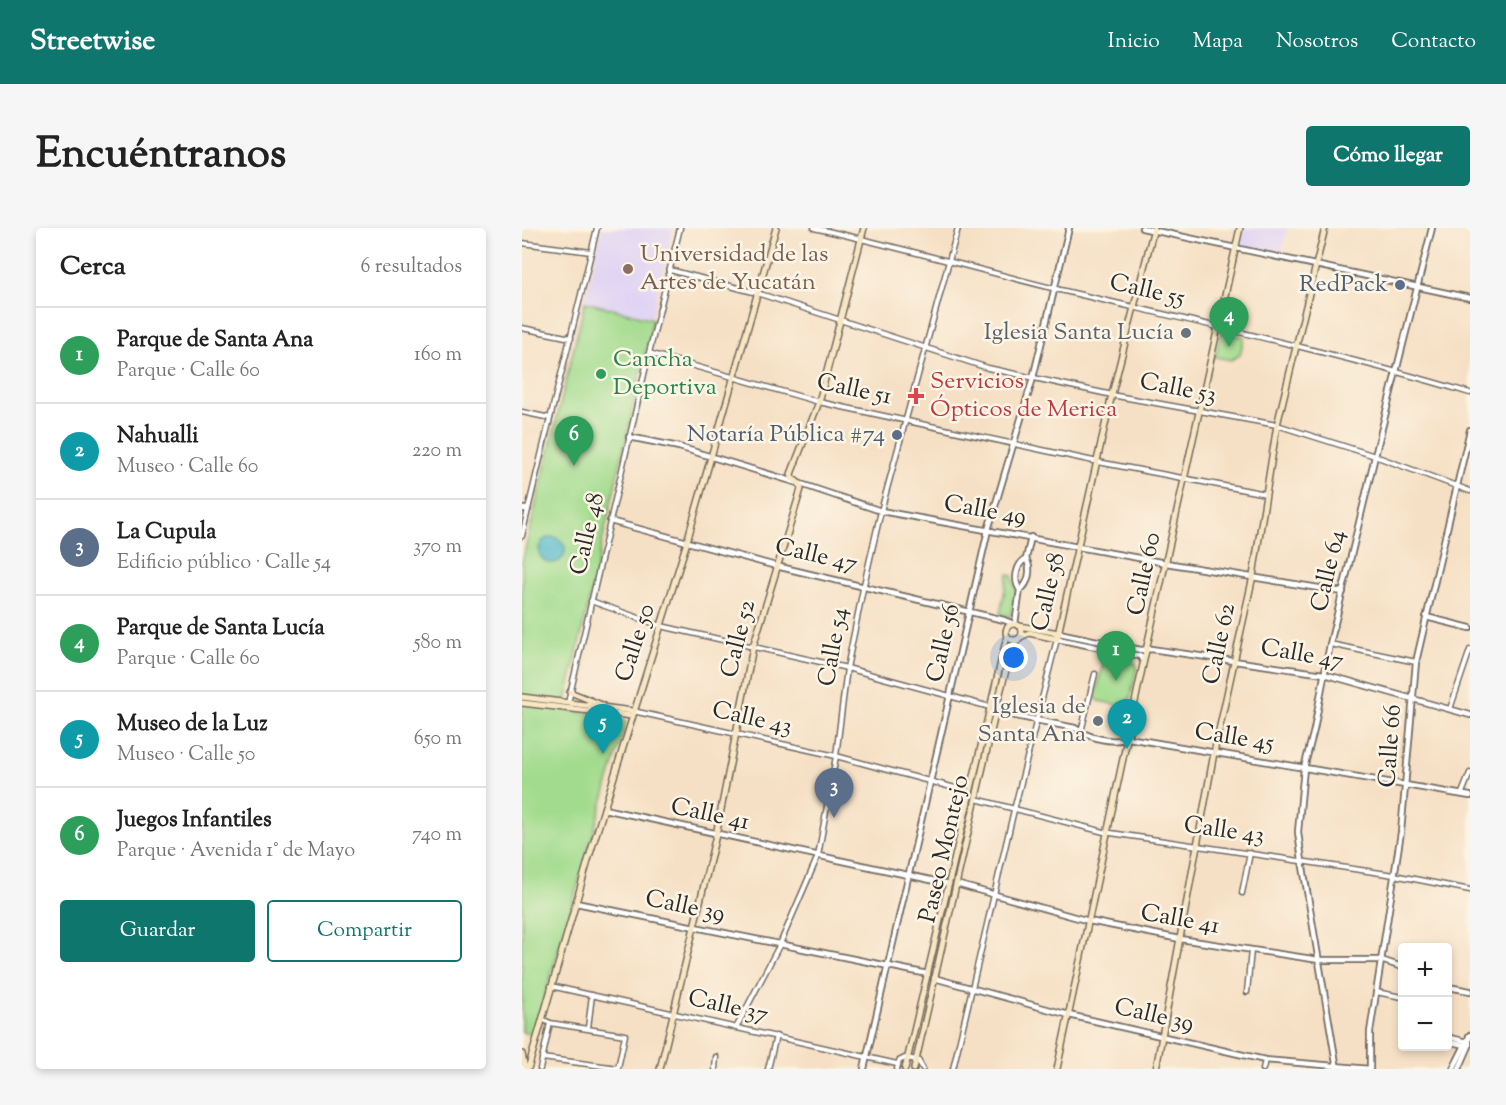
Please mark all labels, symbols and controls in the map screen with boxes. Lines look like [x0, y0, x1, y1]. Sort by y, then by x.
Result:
text: Streetwise [30, 22, 155, 62]
text: Inicio [1108, 27, 1160, 57]
text: Mapa [1193, 27, 1243, 57]
text: Nosotros [1276, 27, 1358, 57]
text: Contacto [1391, 27, 1476, 57]
text: Encuéntranos [36, 126, 286, 186]
button: Cómo llegar [1306, 126, 1470, 186]
place label: Universidad de las Artes de Yucatán [640, 238, 828, 300]
text: Cerca [60, 249, 126, 286]
text: 6 resultados [361, 253, 462, 282]
marker: Universidad de las Artes de Yucatán [621, 262, 635, 276]
street label: Calle 55 [1106, 266, 1188, 316]
place label: RedPack [1299, 268, 1388, 302]
marker: RedPack [1393, 278, 1407, 292]
pin: 4 [1210, 298, 1248, 347]
place label: Iglesia Santa Lucía [984, 316, 1174, 350]
text: Parque de Santa Ana [117, 325, 313, 357]
marker: Iglesia Santa Lucía [1179, 326, 1193, 340]
text: 1 [76, 341, 83, 370]
text: 160 m [414, 341, 462, 370]
place label: Cancha Deportiva [613, 343, 717, 405]
text: Parque · Calle 60 [117, 357, 260, 386]
street label: Calle 51 [813, 365, 895, 415]
place label: Servicios Ópticos de Merica [930, 365, 1117, 427]
street label: Calle 53 [1137, 365, 1219, 413]
marker: Cancha Deportiva [594, 367, 608, 381]
marker: Servicios Ópticos de Merica [907, 387, 925, 405]
pin: 6 [554, 416, 594, 466]
place label: Notaría Pública #74 [687, 418, 885, 452]
text: Nahualli [117, 421, 199, 453]
marker: Notaría Pública #74 [890, 428, 904, 442]
text: 2 [75, 437, 84, 466]
text: 220 m [412, 437, 462, 466]
text: Museo · Calle 60 [117, 453, 258, 482]
street label: Calle 49 [941, 487, 1029, 535]
street label: Calle 48 [562, 489, 614, 579]
text: La Cupula [117, 517, 216, 549]
street label: Calle 64 [1303, 527, 1355, 615]
street label: Calle 60 [1120, 529, 1170, 619]
street label: Calle 47 [771, 530, 861, 582]
text: 3 [75, 533, 84, 562]
text: 370 m [413, 533, 462, 562]
text: Edificio público · Calle 54 [117, 549, 331, 578]
street label: Calle 58 [1023, 549, 1075, 635]
street label: Calle 52 [713, 597, 765, 681]
street label: Calle 50 [607, 599, 665, 687]
street label: Calle 56 [918, 600, 970, 686]
street label: Calle 62 [1195, 600, 1245, 688]
street label: Calle 54 [810, 605, 858, 689]
text: Parque de Santa Lucía [117, 613, 325, 645]
text: 4 [74, 629, 85, 658]
text: 580 m [414, 629, 462, 658]
street label: Calle 47 [1258, 631, 1346, 679]
pin: 1 [1096, 632, 1136, 681]
your location [999, 643, 1028, 672]
text: Parque · Calle 60 [117, 645, 260, 674]
place label: Iglesia de Santa Ana [978, 690, 1086, 752]
street label: Calle 43 [709, 693, 795, 745]
pin: 2 [1108, 700, 1146, 749]
street label: Calle 66 [1371, 703, 1411, 789]
pin: 5 [584, 704, 622, 754]
text: Museo de la Luz [117, 709, 268, 741]
marker: Iglesia de Santa Ana [1091, 714, 1105, 728]
street label: Calle 45 [1192, 715, 1276, 761]
text: 5 [76, 725, 83, 754]
text: 650 m [414, 725, 462, 754]
text: Museo · Calle 50 [117, 741, 255, 770]
pin: 3 [814, 768, 854, 818]
street label: Paseo Montejo [911, 772, 979, 926]
street label: Calle 41 [667, 790, 753, 840]
text: Juegos Infantiles [117, 805, 272, 837]
street label: Calle 43 [1181, 809, 1267, 853]
text: 6 [75, 821, 84, 850]
text: 740 m [412, 821, 462, 850]
text: Parque · Avenida 1° de Mayo [117, 837, 355, 866]
street label: Calle 39 [642, 882, 728, 932]
street label: Calle 41 [1138, 896, 1222, 944]
button: Guardar [60, 900, 255, 962]
button: Compartir [267, 900, 462, 962]
map controls [1398, 943, 1452, 1051]
button: + [1398, 943, 1452, 997]
street label: Calle 37 [685, 981, 771, 1033]
street label: Calle 39 [1111, 990, 1197, 1042]
button: − [1398, 997, 1452, 1051]

